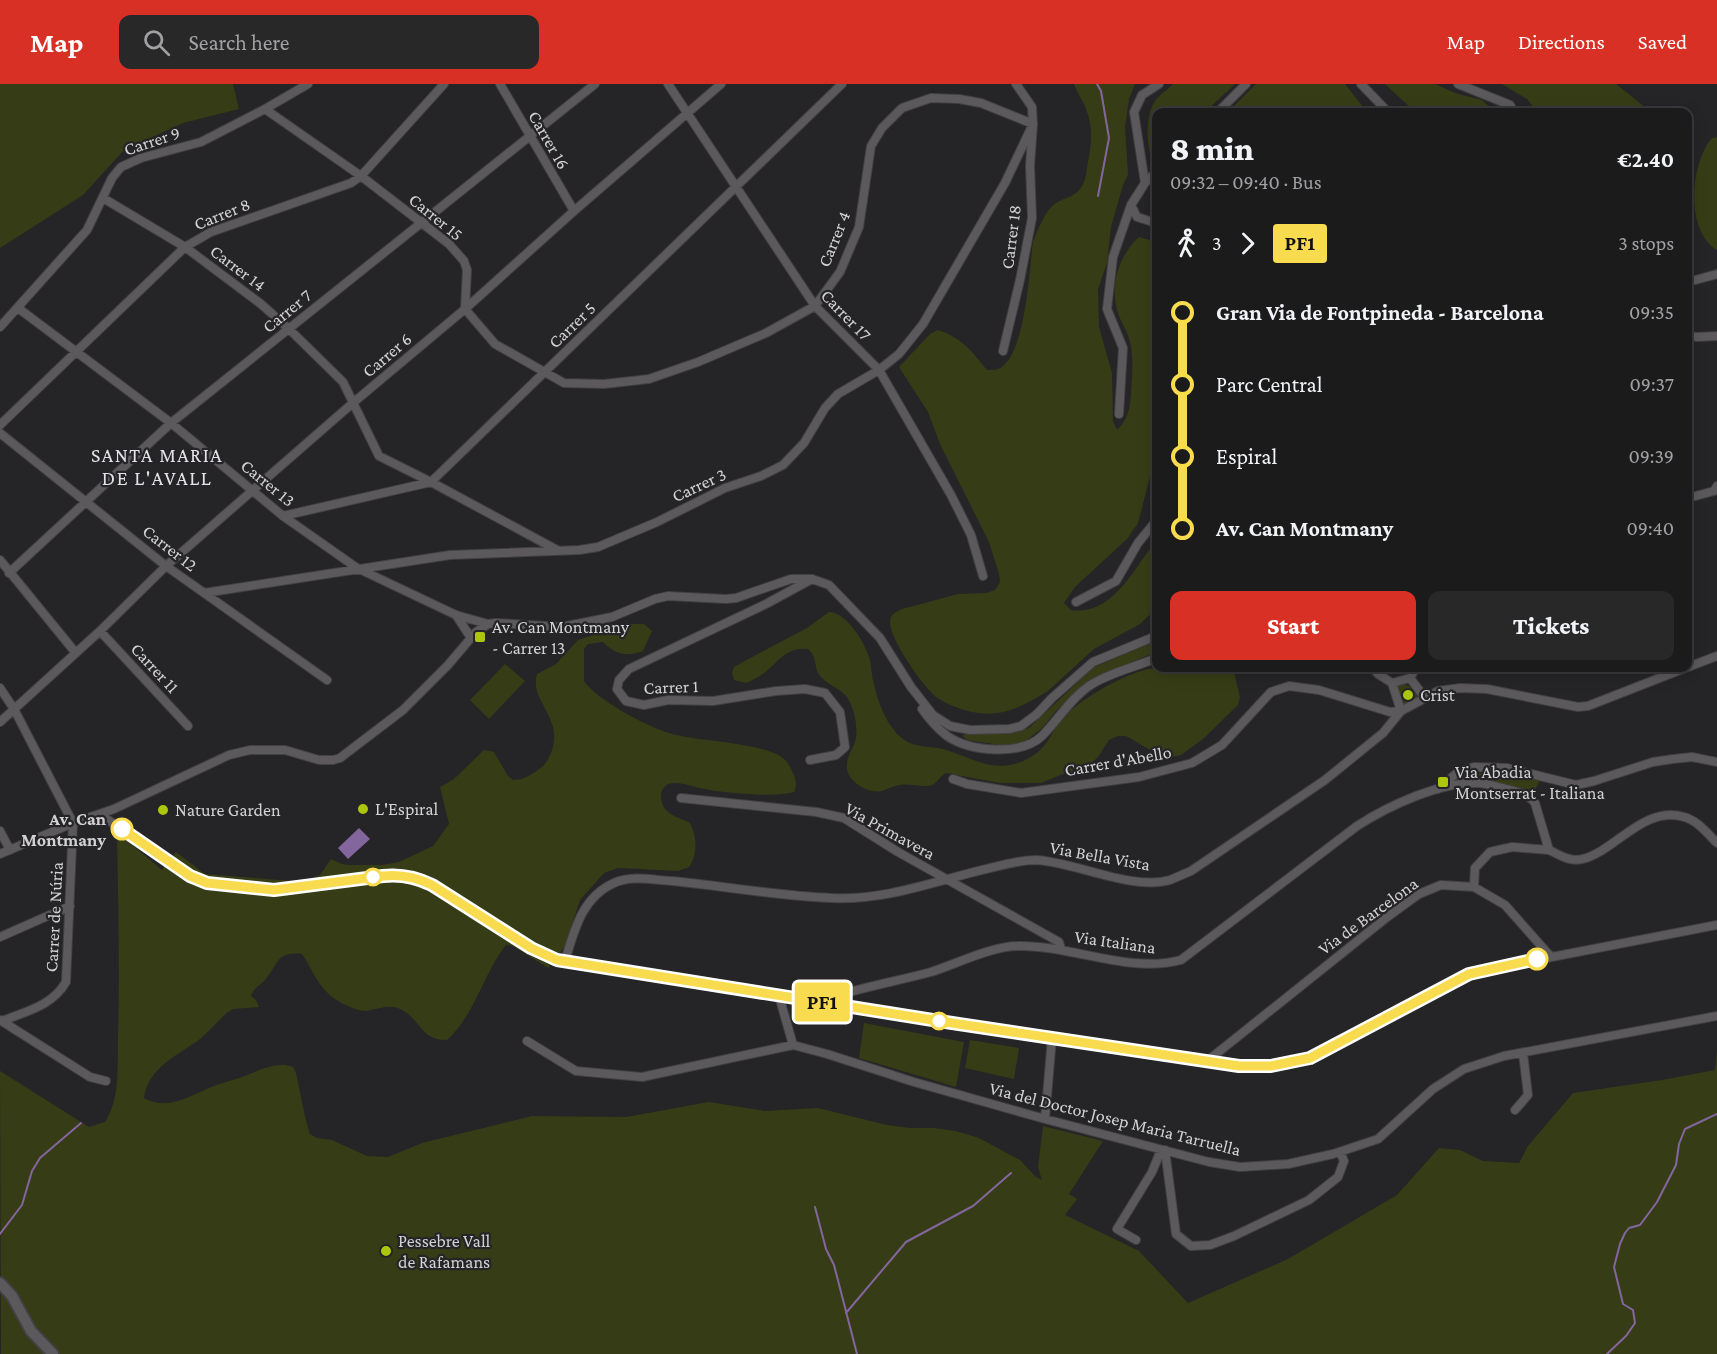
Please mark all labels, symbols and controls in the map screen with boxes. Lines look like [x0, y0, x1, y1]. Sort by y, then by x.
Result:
search box [119, 15, 539, 69]
icon: search [140, 26, 173, 59]
text: Map [30, 27, 83, 58]
text: Search here [188, 30, 289, 55]
text: Map [1447, 30, 1485, 54]
text: Directions [1518, 30, 1605, 54]
text: Saved [1638, 30, 1687, 54]
street label: Carrer 16 [524, 107, 574, 173]
street label: Carrer 9 [121, 123, 183, 159]
text: 8 min [1170, 130, 1254, 167]
text: €2.40 [1617, 147, 1674, 172]
text: 09:32 – 09:40 · Bus [1170, 171, 1321, 193]
street label: Carrer 15 [405, 189, 467, 245]
street label: Carrer 8 [191, 194, 253, 234]
street label: Carrer 18 [997, 204, 1025, 270]
street label: Carrer 4 [814, 208, 854, 270]
icon: walk [1170, 227, 1203, 260]
icon: forward [1231, 227, 1264, 260]
text: PF1 [1285, 231, 1315, 255]
text: 3 [1212, 232, 1222, 254]
text: 3 stops [1618, 232, 1674, 254]
street label: Carrer 14 [206, 241, 270, 295]
street label: Carrer 7 [258, 285, 316, 337]
street label: Carrer 17 [817, 285, 875, 345]
street label: Carrer 5 [544, 298, 600, 352]
text: Gran Via de Fontpineda - Barcelona [1216, 300, 1544, 325]
text: 09:35 [1629, 301, 1674, 323]
street label: Carrer 6 [358, 329, 416, 381]
text: Parc Central [1216, 372, 1323, 397]
text: 09:37 [1629, 373, 1674, 395]
district label: SANTA MARIA DE L'AVALL [91, 444, 223, 489]
text: Espiral [1216, 444, 1277, 469]
text: 09:39 [1628, 445, 1674, 467]
street label: Carrer 13 [237, 455, 299, 511]
street label: Carrer 3 [669, 464, 729, 506]
text: Av. Can Montmany [1216, 516, 1393, 541]
text: 09:40 [1626, 517, 1674, 539]
street label: Carrer 12 [139, 521, 201, 575]
button: Start [1170, 591, 1416, 660]
button: Tickets [1428, 591, 1674, 660]
place label: Av. Can Montmany - Carrer 13 [492, 617, 630, 658]
marker: Av. Can Montmany - Carrer 13 [473, 630, 487, 644]
street label: Carrer 11 [127, 639, 183, 697]
street label: Carrer 1 [643, 676, 699, 698]
place label: Crist [1420, 685, 1456, 705]
marker: Crist [1401, 688, 1415, 702]
street label: Carrer d'Abello [1063, 742, 1173, 780]
place label: Via Abadia Montserrat - Italiana [1455, 762, 1605, 803]
marker: Via Abadia Montserrat - Italiana [1436, 775, 1450, 789]
street label: Via Primavera [842, 798, 938, 864]
place label: L'Espiral [375, 799, 438, 819]
place label: Nature Garden [175, 800, 281, 820]
marker: L'Espiral [356, 802, 370, 816]
marker: Nature Garden [156, 803, 170, 817]
place label: Av. Can Montmany [21, 809, 107, 850]
marker: Av. Can Montmany [111, 818, 133, 840]
street label: Via Bella Vista [1048, 837, 1152, 875]
street label: Carrer de Núria [41, 861, 67, 973]
unlabelled marker [364, 868, 382, 886]
street label: Via de Barcelona [1314, 873, 1422, 959]
street label: Via Italiana [1073, 926, 1157, 958]
unlabelled marker [1526, 948, 1548, 970]
line badge: PF1 [788, 982, 856, 1022]
text: PF1 [807, 990, 837, 1014]
unlabelled marker [930, 1012, 948, 1030]
street label: Via del Doctor Josep Maria Tarruella [987, 1078, 1243, 1160]
place label: Pessebre Vall de Rafamans [398, 1231, 491, 1272]
marker: Pessebre Vall de Rafamans [379, 1244, 393, 1258]

